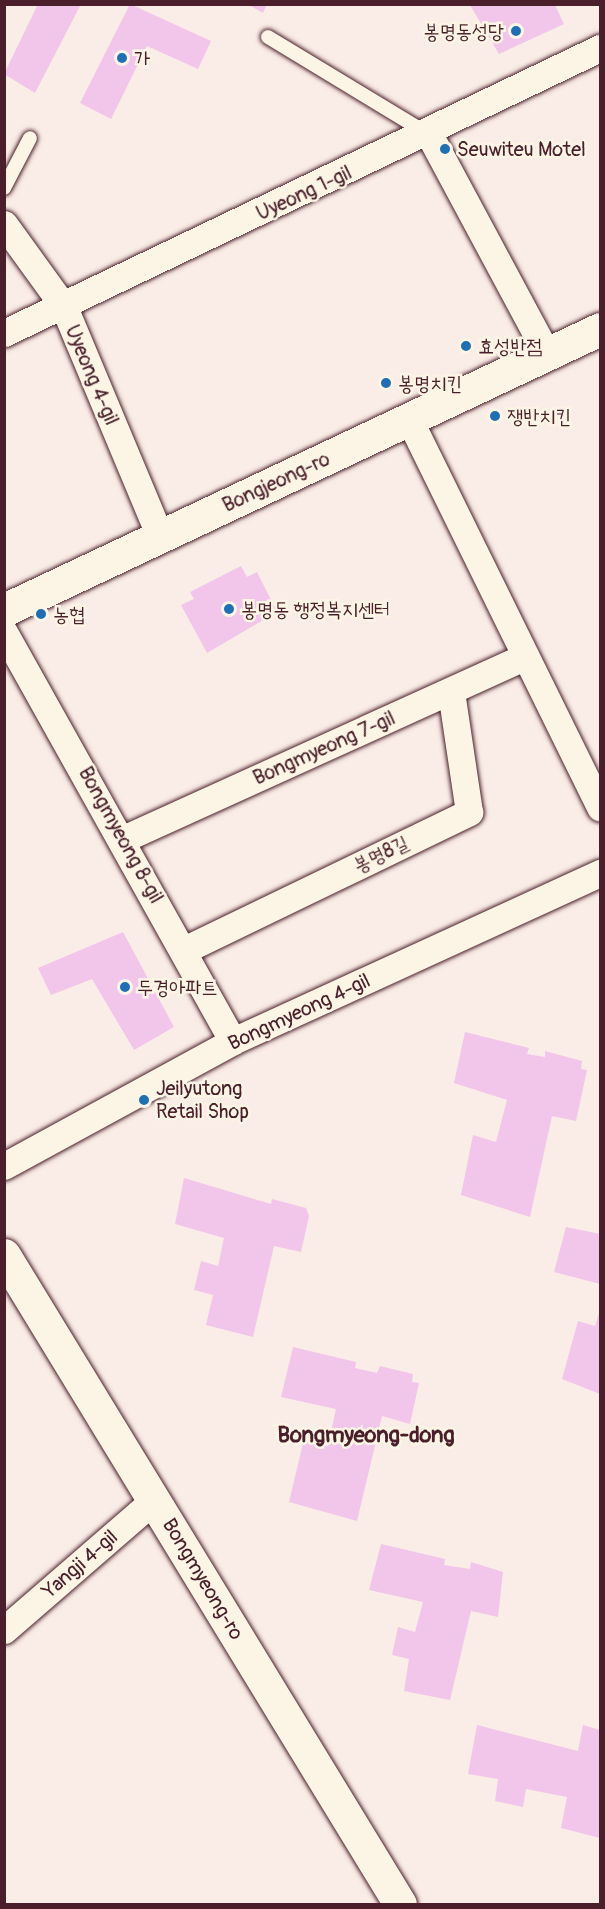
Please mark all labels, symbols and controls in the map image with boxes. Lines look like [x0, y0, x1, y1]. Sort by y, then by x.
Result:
place label: 봉명동성당 [424, 19, 504, 43]
marker: 봉명동성당 [509, 24, 523, 38]
place label: 가 [134, 46, 150, 70]
marker: 가 [115, 51, 129, 65]
place label: Seuwiteu Motel [457, 137, 586, 161]
marker: Seuwiteu Motel [438, 142, 452, 156]
street label: Uyeong 1-gil [253, 160, 355, 226]
street label: Uyeong 4-gil [60, 321, 124, 429]
place label: 효성반점 [478, 334, 542, 358]
marker: 효성반점 [459, 339, 473, 353]
place label: 봉명치킨 [398, 371, 462, 395]
marker: 봉명치킨 [379, 376, 393, 390]
place label: 쟁반치킨 [507, 404, 571, 428]
marker: 쟁반치킨 [488, 409, 502, 423]
street label: Bongjeong-ro [219, 447, 333, 517]
place label: 봉명동 행정복지센터 [241, 597, 390, 621]
place label: 농협 [53, 602, 85, 626]
marker: 봉명동 행정복지센터 [222, 602, 236, 616]
marker: 농협 [34, 607, 48, 621]
street label: Bongmyeong 7-gil [249, 706, 399, 790]
street label: Bongmyeong 8-gil [74, 763, 168, 907]
street label: 봉명8길 [350, 830, 412, 878]
street label: Bongmyeong 4-gil [224, 969, 374, 1055]
place label: 두경아파트 [137, 975, 217, 999]
marker: 두경아파트 [118, 980, 132, 994]
place label: Jeilyutong Retail Shop [156, 1076, 249, 1123]
marker: Jeilyutong Retail Shop [137, 1093, 151, 1107]
district label: Bongmyeong-dong [277, 1423, 455, 1449]
street label: Bongmyeong-ro [157, 1514, 249, 1644]
street label: Yangji 4-gil [37, 1525, 123, 1603]

